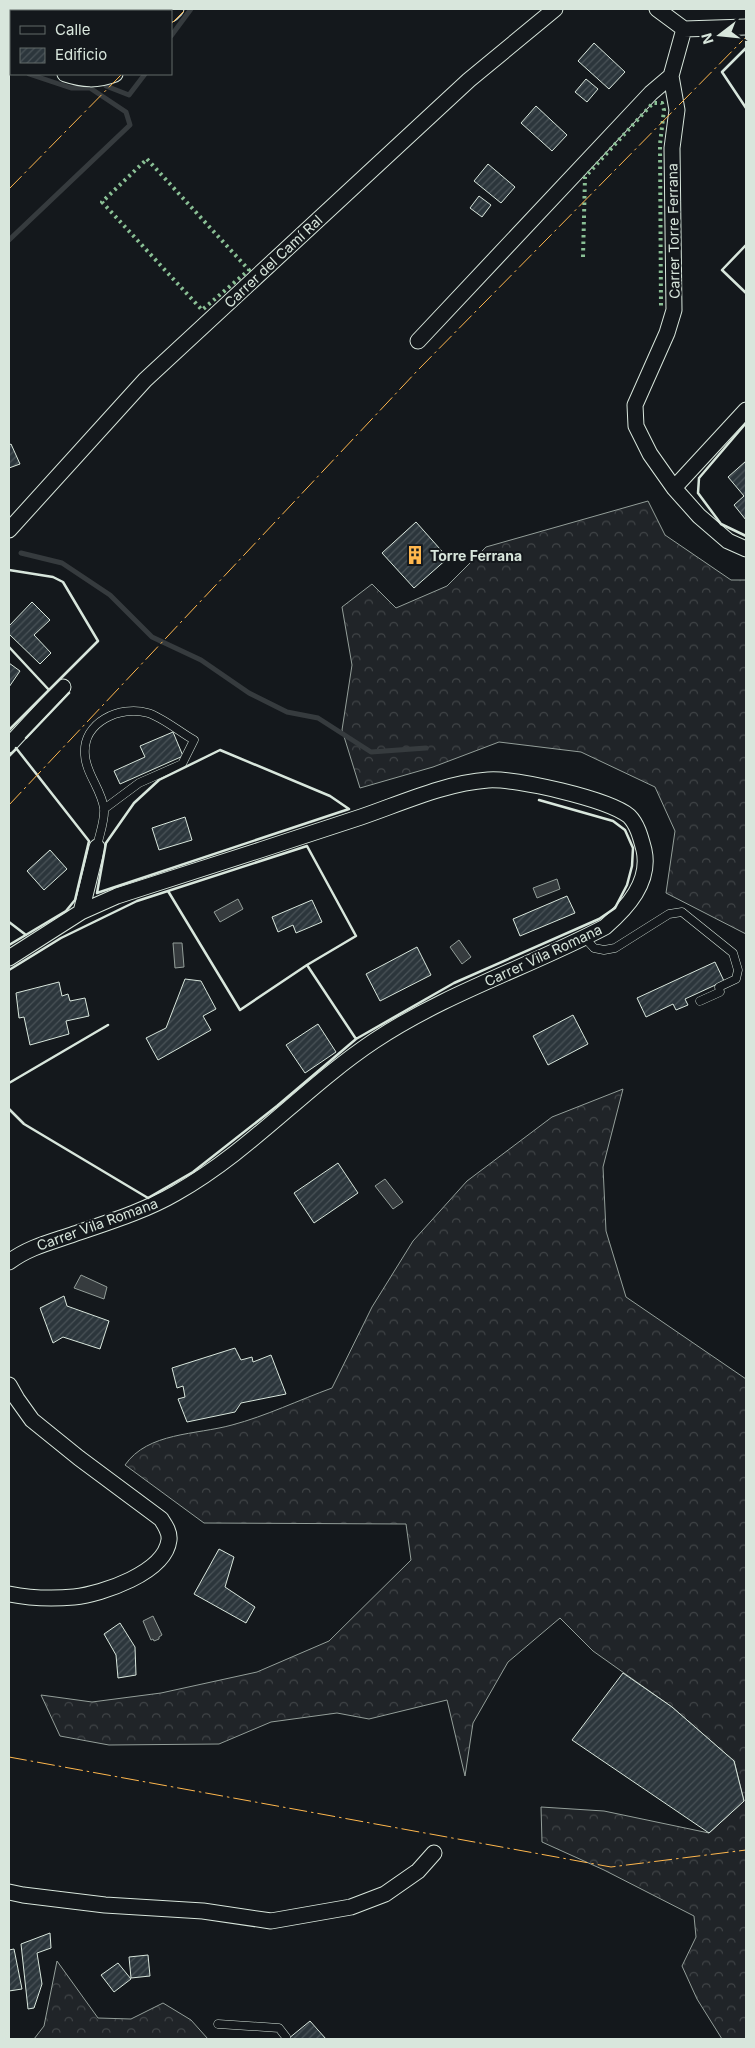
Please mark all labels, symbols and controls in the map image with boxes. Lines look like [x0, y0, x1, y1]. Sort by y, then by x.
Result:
legend [10, 10, 172, 75]
north arrow [695, 10, 745, 60]
text: Calle [55, 20, 90, 39]
text: N [697, 31, 717, 46]
text: Edificio [55, 45, 107, 64]
street label: Carrer Torre Ferrana [663, 163, 683, 299]
street label: Carrer del Camí Ral [220, 211, 326, 311]
building icon: Torre Ferrana [404, 544, 426, 566]
place label: Torre Ferrana [430, 547, 522, 564]
street label: Carrer Vila Romana [482, 920, 604, 990]
street label: Carrer Vila Romana [34, 1194, 160, 1254]

